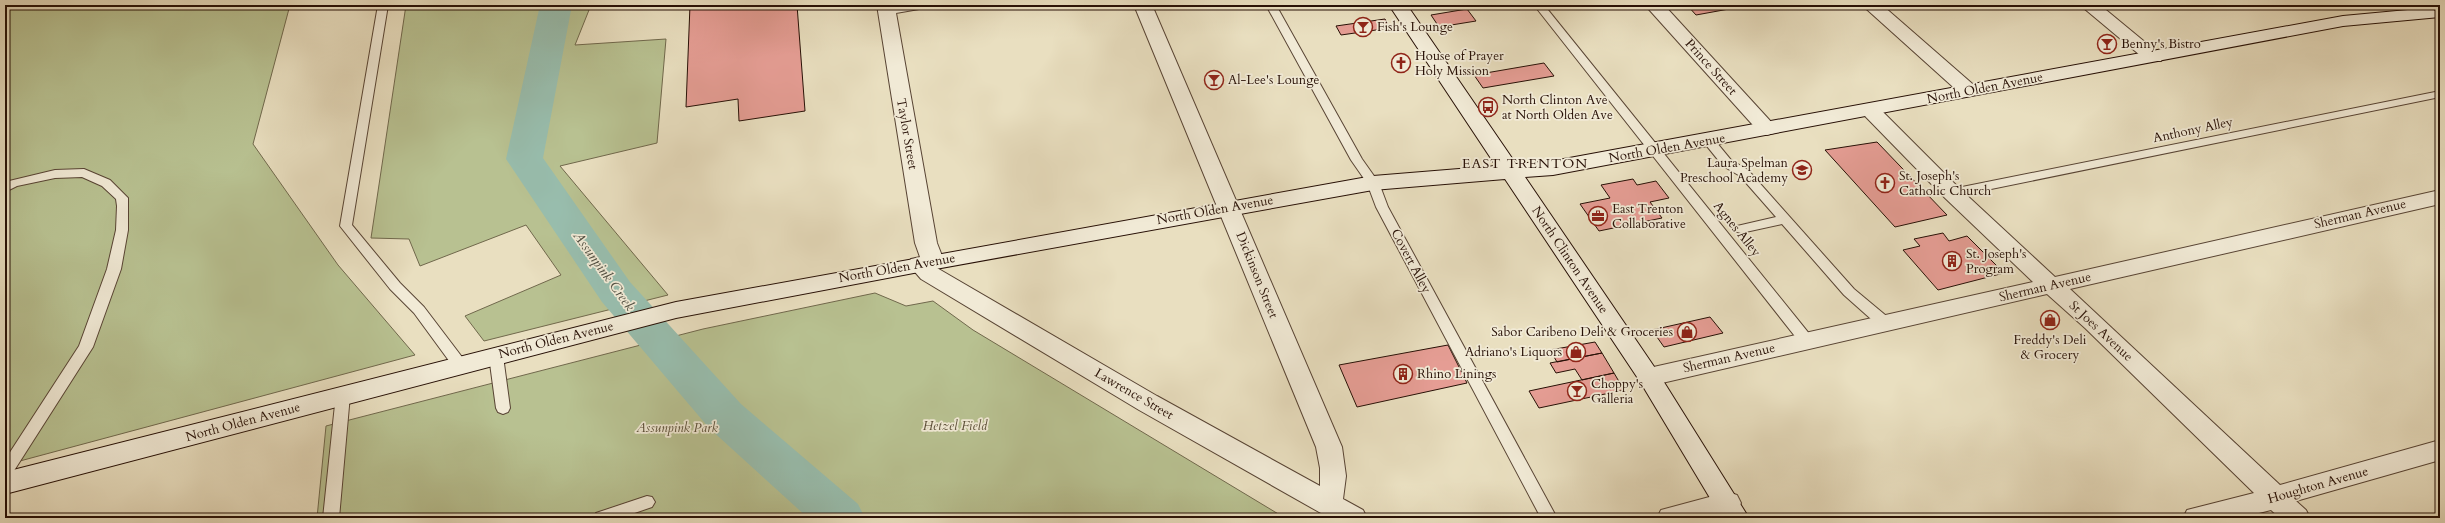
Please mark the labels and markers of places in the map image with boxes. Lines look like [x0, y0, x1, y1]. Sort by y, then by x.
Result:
bar icon: Fish's Lounge [1352, 16, 1374, 38]
place label: Fish's Lounge [1377, 18, 1453, 36]
bar icon: Benny's Bistro [2096, 33, 2118, 55]
place label: Benny's Bistro [2121, 35, 2201, 53]
place label: House of Prayer Holy Mission [1415, 47, 1504, 80]
church icon: House of Prayer Holy Mission [1390, 52, 1412, 74]
bar icon: Al-Lee's Lounge [1203, 69, 1225, 91]
place label: Al-Lee's Lounge [1228, 71, 1320, 89]
place label: North Clinton Ave at North Olden Ave [1502, 91, 1613, 124]
bus stop icon: North Clinton Ave at North Olden Ave [1477, 96, 1499, 118]
place label: Laura Spelman Preschool Academy [1680, 154, 1789, 187]
school or university icon: Laura Spelman Preschool Academy [1791, 159, 1813, 181]
place label: St. Joseph's Catholic Church [1899, 167, 1991, 200]
church icon: St. Joseph's Catholic Church [1874, 172, 1896, 194]
place label: East Trenton Collaborative [1612, 200, 1686, 233]
office icon: East Trenton Collaborative [1587, 205, 1609, 227]
place label: St. Joseph's Program [1966, 245, 2026, 278]
building icon: St. Joseph's Program [1941, 250, 1963, 272]
shop icon: Freddy's Deli & Grocery [2039, 309, 2061, 331]
shop icon: Sabor Caribeno Deli & Groceries [1676, 321, 1698, 343]
place label: Sabor Caribeno Deli & Groceries [1491, 323, 1673, 341]
place label: Freddy's Deli & Grocery [2014, 331, 2087, 364]
shop icon: Adriano's Liquors [1565, 341, 1587, 363]
place label: Adriano's Liquors [1465, 343, 1562, 361]
building icon: Rhino Linings [1392, 363, 1414, 385]
place label: Rhino Linings [1417, 365, 1496, 383]
place label: Choppy's Galleria [1591, 375, 1643, 408]
bar icon: Choppy's Galleria [1566, 380, 1588, 402]

